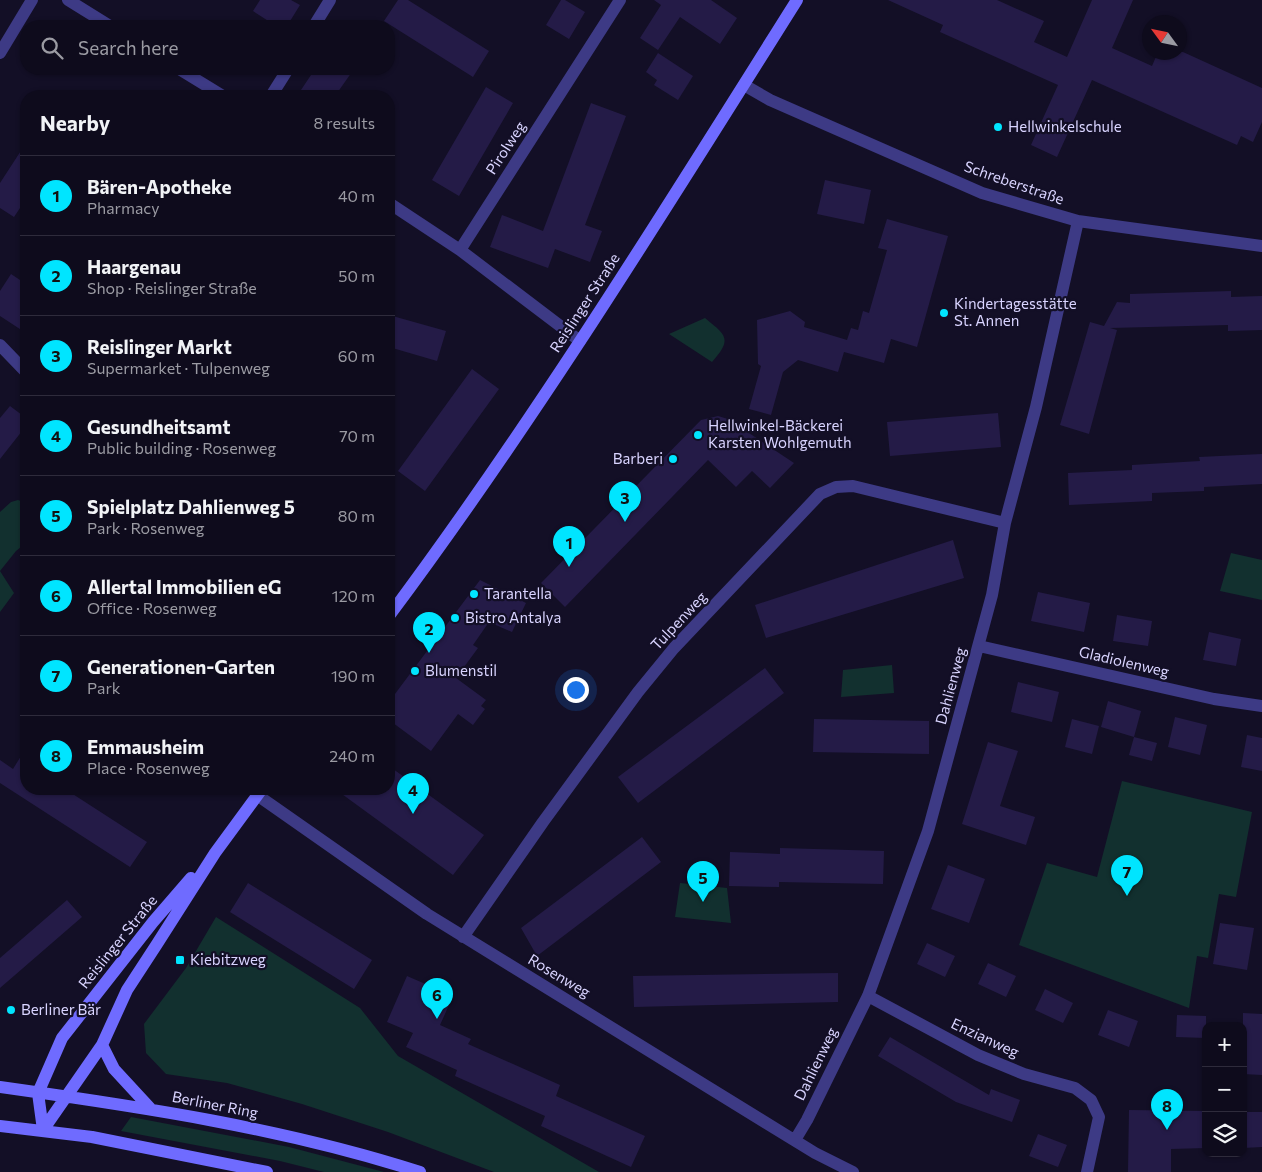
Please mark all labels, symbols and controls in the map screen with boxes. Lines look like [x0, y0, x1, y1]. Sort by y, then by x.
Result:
north arrow [1142, 15, 1187, 60]
search box [20, 20, 395, 75]
icon: search [38, 34, 66, 62]
text: Search here [78, 36, 178, 59]
text: Nearby [40, 110, 110, 135]
text: 8 results [314, 113, 375, 132]
place label: Hellwinkelschule [1008, 117, 1122, 135]
street label: Pirolweg [481, 118, 529, 177]
marker: Hellwinkelschule [992, 121, 1004, 133]
street label: Schreberstraße [962, 157, 1067, 208]
text: Bären-Apotheke [87, 175, 231, 198]
text: 1 [52, 186, 60, 205]
text: 40 m [338, 186, 375, 205]
text: Pharmacy [87, 198, 160, 217]
street label: Reislinger Straße [545, 249, 623, 355]
text: Haargenau [87, 255, 181, 278]
text: 2 [51, 266, 61, 285]
text: 50 m [338, 266, 375, 285]
text: Shop · Reislinger Straße [87, 278, 257, 297]
place label: Kindertagesstätte St. Annen [954, 294, 1077, 329]
marker: Kindertagesstätte St. Annen [938, 307, 950, 319]
text: Reislinger Markt [87, 335, 232, 358]
text: 3 [51, 346, 61, 365]
text: 60 m [338, 346, 375, 365]
text: Supermarket · Tulpenweg [87, 358, 270, 377]
text: Gesundheitsamt [87, 415, 230, 438]
place label: Hellwinkel-Bäckerei Karsten Wohlgemuth [708, 416, 852, 451]
text: 4 [51, 426, 61, 445]
text: 70 m [339, 426, 375, 445]
marker: Hellwinkel-Bäckerei Karsten Wohlgemuth [692, 429, 704, 441]
text: Public building · Rosenweg [87, 438, 276, 457]
place label: Barberi [613, 449, 663, 467]
marker: Barberi [667, 453, 679, 465]
pin: 3 [609, 481, 641, 522]
text: Spielplatz Dahlienweg 5 [87, 495, 295, 518]
text: 5 [51, 506, 61, 525]
text: 80 m [338, 506, 375, 525]
text: Park · Rosenweg [87, 518, 204, 537]
pin: 1 [553, 526, 585, 567]
text: Allertal Immobilien eG [87, 575, 282, 598]
place label: Tarantella [484, 584, 552, 602]
text: 6 [51, 586, 61, 605]
text: 120 m [332, 586, 375, 605]
street label: Tulpenweg [647, 587, 710, 653]
marker: Tarantella [468, 588, 480, 600]
text: Office · Rosenweg [87, 598, 217, 617]
place label: Bistro Antalya [465, 608, 561, 626]
pin: 2 [413, 612, 445, 653]
marker: Bistro Antalya [449, 612, 461, 624]
street label: Gladiolenweg [1077, 642, 1171, 680]
street label: Dahlienweg [931, 645, 969, 726]
text: Generationen-Garten [87, 655, 275, 678]
place label: Blumenstil [425, 661, 497, 679]
marker: Blumenstil [409, 665, 421, 677]
text: 7 [52, 666, 60, 685]
text: 190 m [331, 666, 375, 685]
your location [563, 677, 589, 703]
text: Park [87, 678, 120, 697]
text: Emmausheim [87, 735, 204, 758]
text: 8 [51, 746, 61, 765]
text: 240 m [329, 746, 375, 765]
text: Place · Rosenweg [87, 758, 210, 777]
pin: 4 [397, 773, 429, 814]
pin: 7 [1111, 855, 1143, 896]
pin: 5 [687, 861, 719, 902]
street label: Reislinger Straße [74, 891, 160, 992]
place label: Kiebitzweg [190, 950, 266, 968]
street label: Rosenweg [525, 950, 594, 1001]
marker: Kiebitzweg [174, 954, 186, 966]
pin: 6 [421, 978, 453, 1019]
place label: Berliner Bär [21, 1000, 101, 1018]
marker: Berliner Bär [5, 1004, 17, 1016]
street label: Enzianweg [949, 1014, 1022, 1061]
map controls [1202, 1022, 1247, 1157]
button: + [1202, 1022, 1247, 1067]
street label: Dahlienweg [790, 1024, 841, 1103]
button: − [1202, 1067, 1247, 1112]
street label: Berliner Ring [171, 1087, 260, 1121]
pin: 8 [1151, 1089, 1183, 1130]
button: layers [1202, 1112, 1247, 1157]

